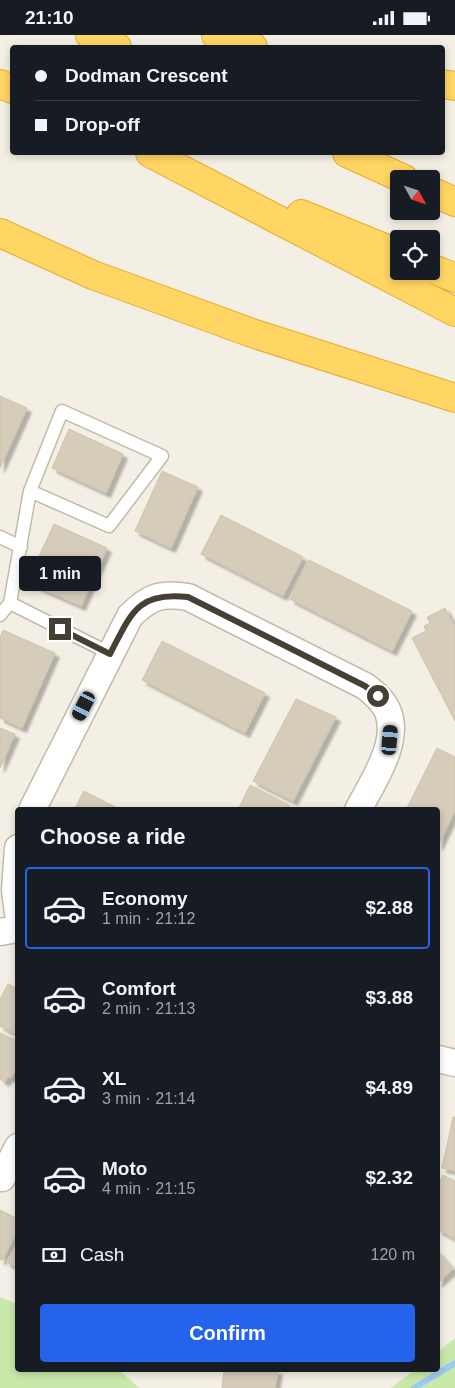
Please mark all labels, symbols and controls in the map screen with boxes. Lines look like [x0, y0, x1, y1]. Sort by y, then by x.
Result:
text: 21:10 [25, 7, 74, 28]
text: Dodman Crescent [65, 65, 228, 86]
text: Drop-off [65, 114, 140, 135]
north arrow [390, 170, 440, 220]
map controls [390, 170, 440, 280]
button: locate [390, 230, 440, 280]
callout: 1 min [19, 557, 101, 591]
text: 1 min [39, 565, 81, 582]
route end [49, 618, 71, 640]
route start [367, 685, 389, 707]
car [70, 689, 97, 723]
car [381, 724, 398, 756]
text: Choose a ride [40, 824, 185, 849]
icon: car [42, 886, 87, 931]
text: Economy [102, 888, 188, 909]
text: $2.88 [365, 897, 413, 918]
text: 1 min · 21:12 [102, 910, 195, 927]
icon: car [42, 976, 87, 1021]
text: Comfort [102, 978, 176, 999]
text: $3.88 [365, 987, 413, 1008]
text: 2 min · 21:13 [102, 1000, 195, 1017]
icon: car [42, 1066, 87, 1111]
text: XL [102, 1068, 126, 1089]
text: $4.89 [365, 1077, 413, 1098]
text: 3 min · 21:14 [102, 1090, 195, 1107]
icon: car [42, 1156, 87, 1201]
text: Moto [102, 1158, 147, 1179]
text: $2.32 [365, 1167, 413, 1188]
text: 4 min · 21:15 [102, 1180, 195, 1197]
icon: cash [40, 1241, 68, 1269]
text: Cash [80, 1244, 124, 1265]
text: 120 m [371, 1246, 415, 1263]
button: Confirm [40, 1304, 415, 1362]

